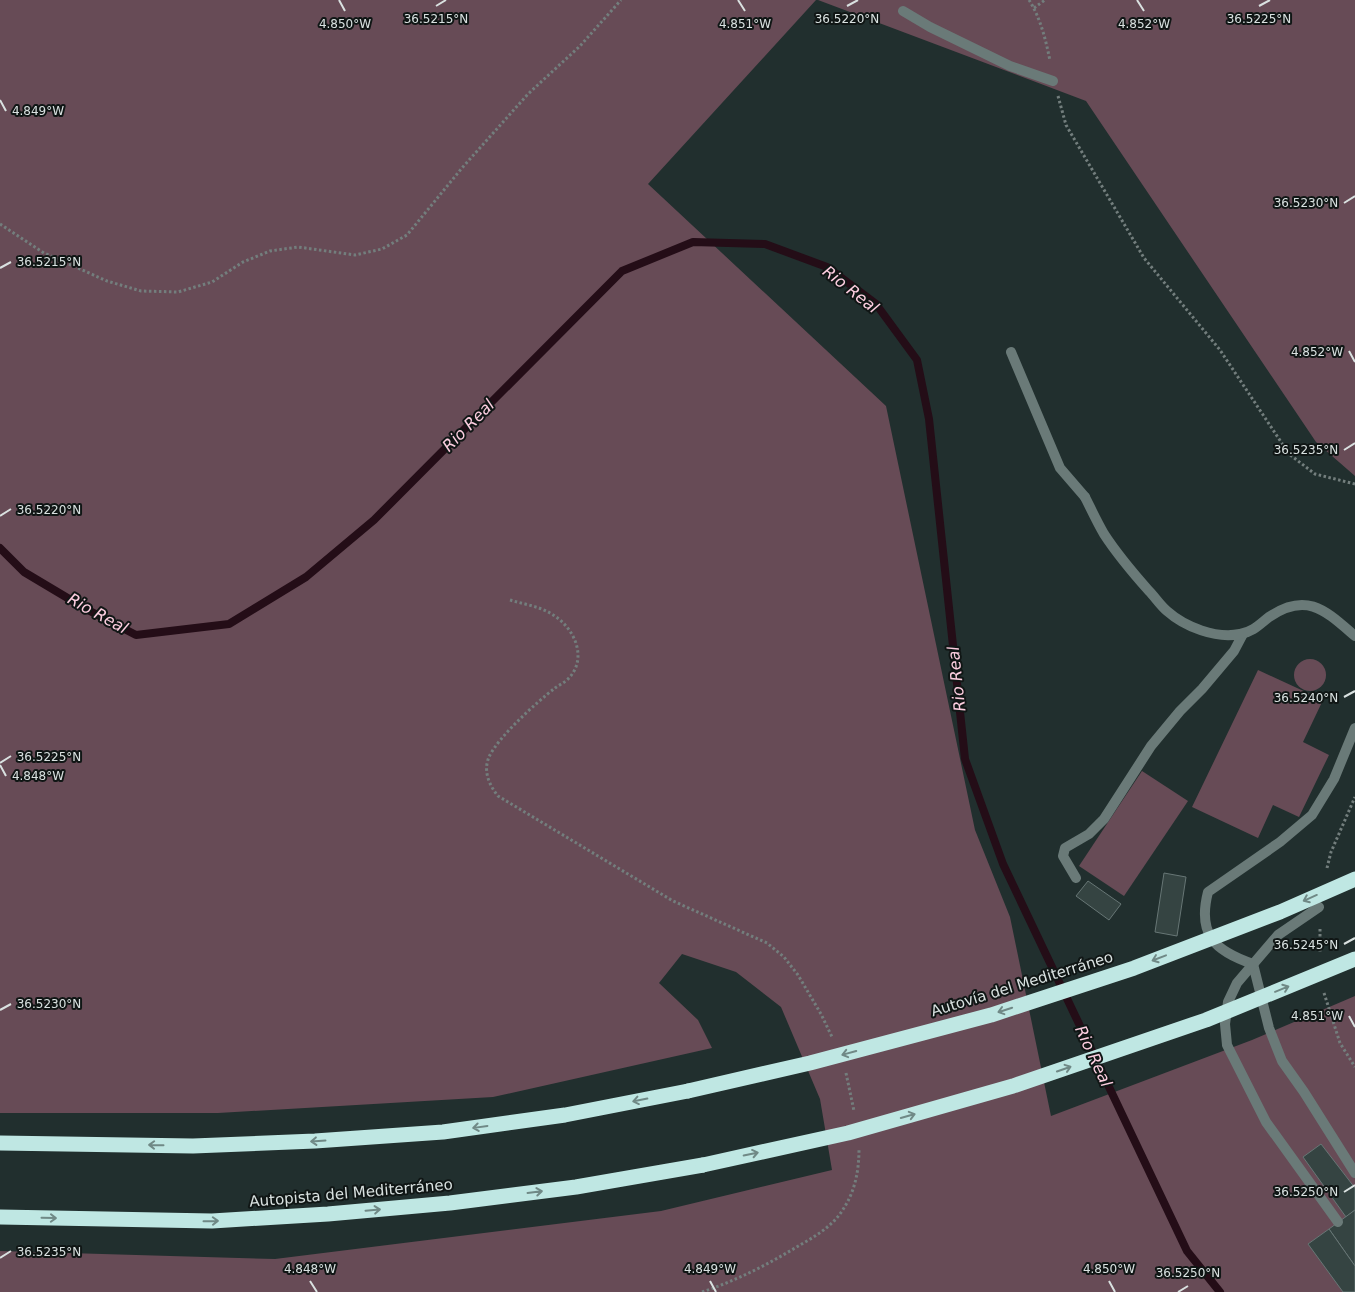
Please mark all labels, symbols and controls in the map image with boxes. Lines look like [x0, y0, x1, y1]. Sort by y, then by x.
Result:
text: 36.5215°N [404, 12, 468, 26]
text: 36.5220°N [815, 12, 879, 26]
text: 36.5225°N [1227, 12, 1291, 26]
text: 4.850°W [319, 17, 371, 31]
text: 4.851°W [719, 17, 771, 31]
text: 4.852°W [1118, 17, 1170, 31]
text: 4.849°W [12, 104, 64, 118]
text: 36.5230°N [1274, 196, 1338, 210]
text: 36.5215°N [17, 255, 81, 269]
water label: Rio Real [819, 262, 883, 317]
text: 4.852°W [1291, 345, 1343, 359]
water label: Rio Real [438, 395, 499, 455]
text: 36.5235°N [1274, 443, 1338, 457]
text: 36.5220°N [17, 503, 81, 517]
water label: Rio Real [64, 589, 132, 638]
water label: Rio Real [944, 645, 969, 713]
text: 36.5240°N [1274, 691, 1338, 705]
text: 36.5225°N [17, 750, 81, 764]
text: 4.848°W [12, 769, 64, 783]
one-way arrow [1303, 894, 1318, 904]
text: 36.5245°N [1274, 938, 1338, 952]
street label: Autovía del Mediterráneo [929, 948, 1115, 1020]
one-way arrow [1152, 954, 1167, 963]
one-way arrow [1274, 984, 1289, 994]
text: 36.5230°N [17, 997, 81, 1011]
one-way arrow [998, 1006, 1014, 1015]
text: 4.851°W [1291, 1009, 1343, 1023]
water label: Rio Real [1071, 1022, 1116, 1090]
one-way arrow [841, 1048, 857, 1058]
one-way arrow [1056, 1064, 1071, 1073]
one-way arrow [633, 1096, 649, 1105]
one-way arrow [900, 1110, 916, 1120]
one-way arrow [472, 1122, 488, 1132]
one-way arrow [311, 1136, 327, 1145]
one-way arrow [148, 1141, 164, 1150]
one-way arrow [742, 1149, 758, 1158]
street label: Autopista del Mediterráneo [249, 1175, 453, 1211]
text: 36.5250°N [1274, 1185, 1338, 1199]
one-way arrow [526, 1187, 542, 1197]
one-way arrow [365, 1205, 381, 1215]
one-way arrow [40, 1213, 56, 1223]
one-way arrow [202, 1216, 219, 1226]
text: 36.5235°N [17, 1245, 81, 1259]
text: 4.848°W [284, 1262, 336, 1276]
text: 4.849°W [684, 1262, 736, 1276]
text: 4.850°W [1083, 1262, 1135, 1276]
text: 36.5250°N [1156, 1266, 1220, 1280]

